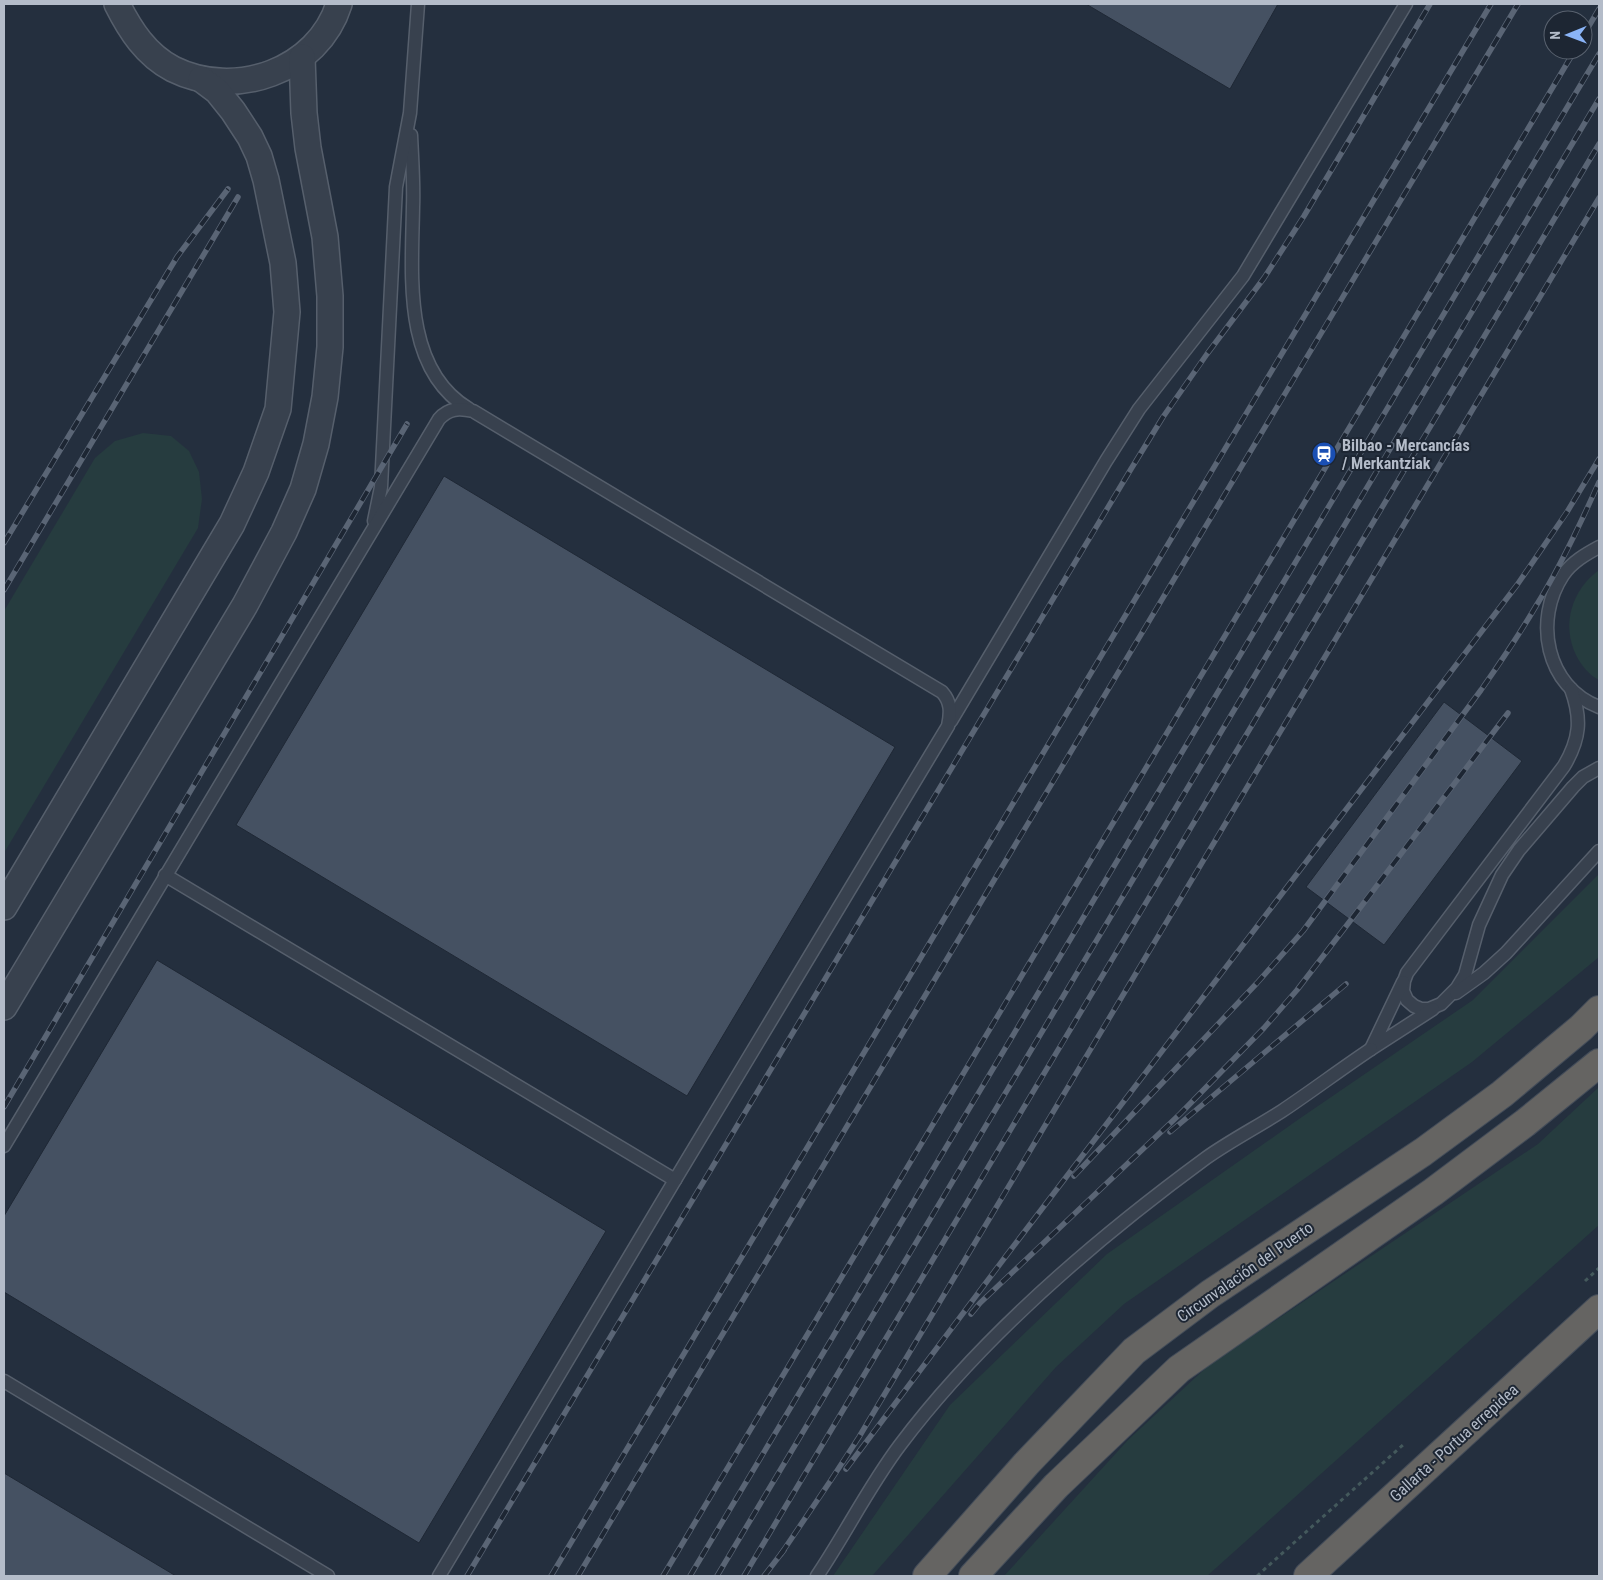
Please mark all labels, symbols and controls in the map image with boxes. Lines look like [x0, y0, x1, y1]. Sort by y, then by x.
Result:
north arrow [1543, 10, 1593, 60]
text: N [1547, 31, 1563, 40]
place label: Bilbao - Mercancías / Merkantziak [1341, 436, 1470, 473]
station icon: Bilbao - Mercancías / Merkantziak [1311, 441, 1337, 467]
street label: Circunvalación del Puerto [1173, 1218, 1317, 1326]
street label: Gallarta - Portua errepidea [1386, 1380, 1522, 1506]

